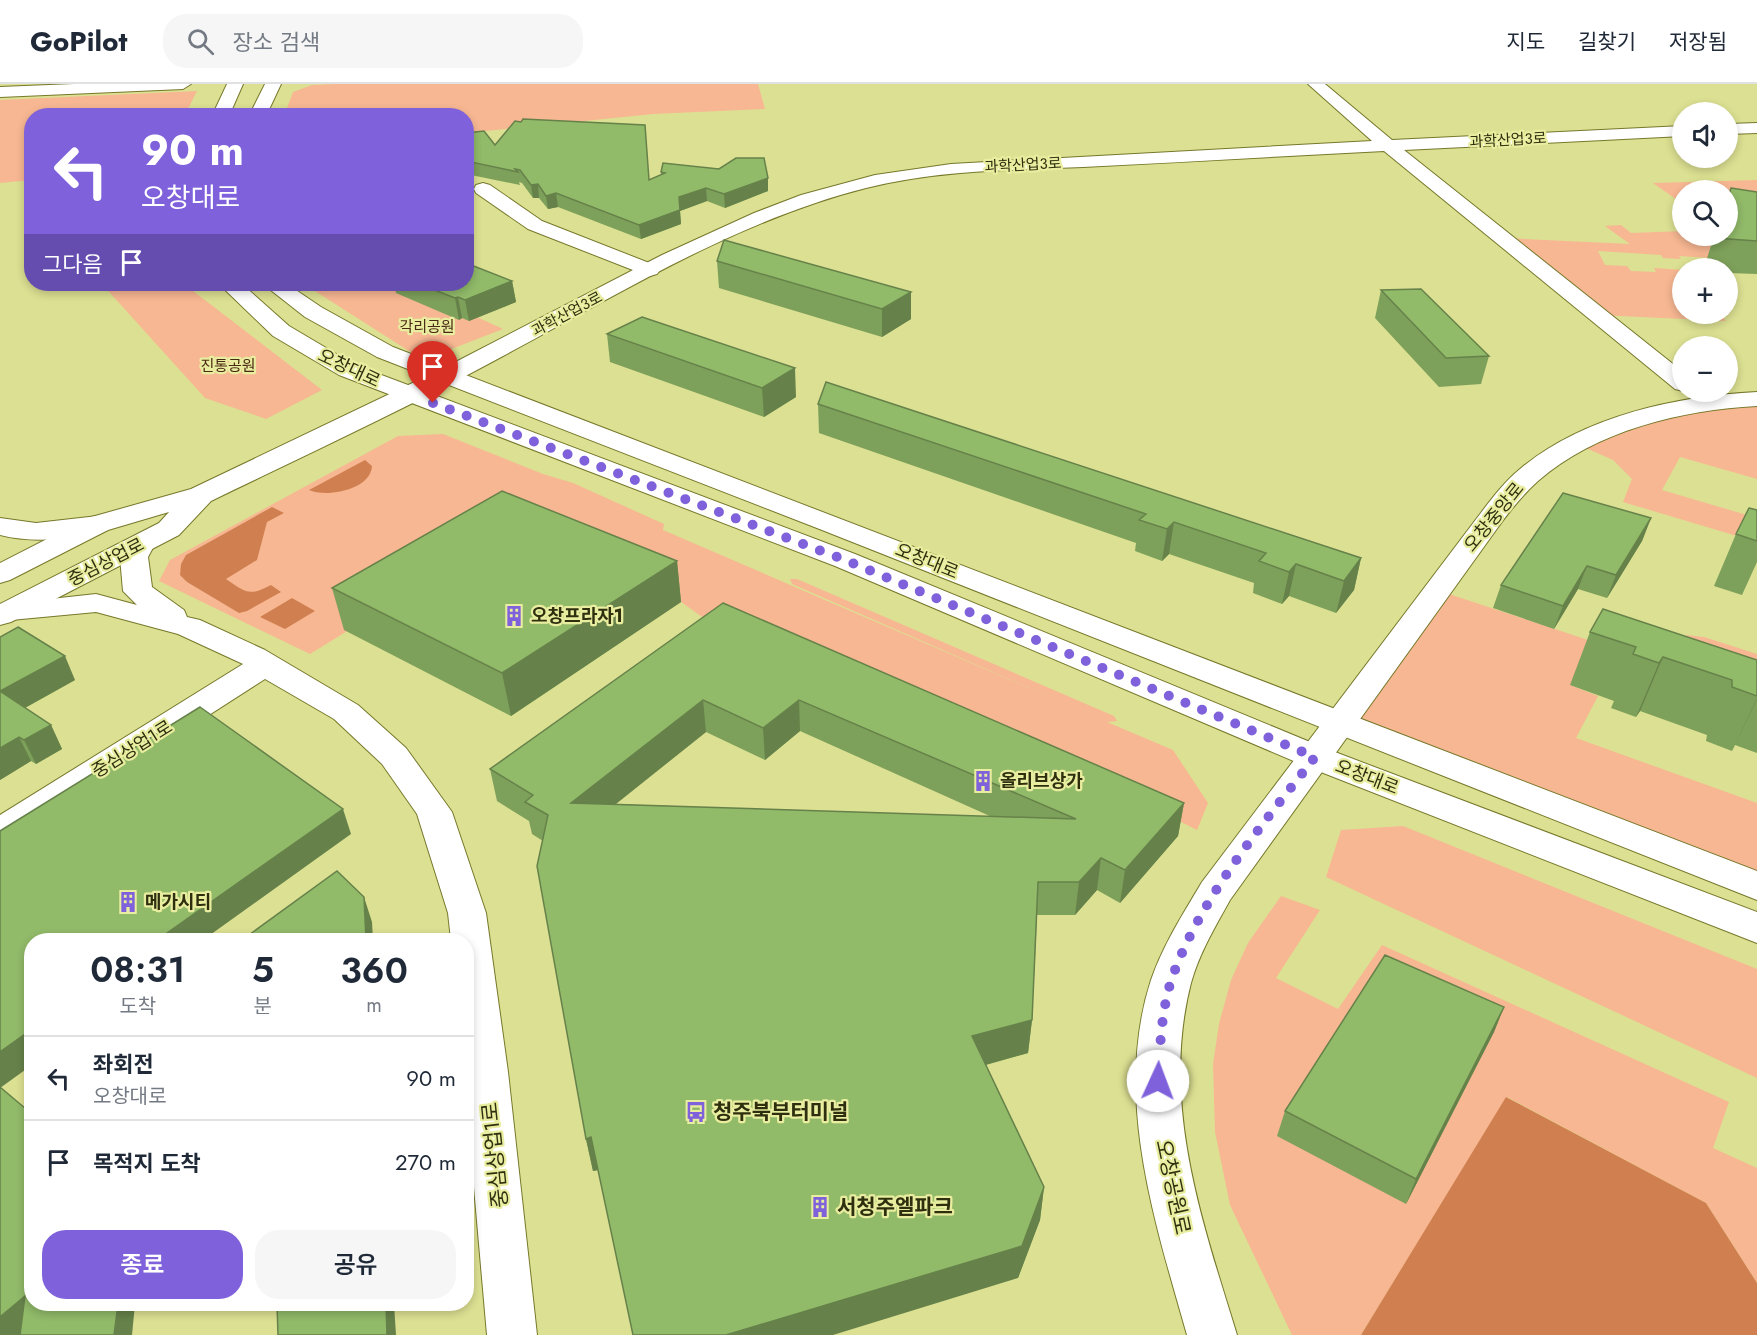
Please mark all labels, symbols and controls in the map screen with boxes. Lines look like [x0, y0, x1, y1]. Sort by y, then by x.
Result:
search box [163, 14, 583, 68]
text: GoPilot [30, 21, 127, 62]
icon: search [184, 25, 217, 58]
text: 장소 검색 [232, 26, 320, 58]
text: 지도 [1506, 27, 1545, 57]
text: 길찾기 [1578, 27, 1636, 57]
text: 저장됨 [1669, 27, 1727, 57]
map controls [1672, 102, 1738, 402]
button: sound [1672, 102, 1738, 168]
text: 90 m [141, 120, 244, 181]
street label: 과학산업3로 [1469, 127, 1547, 153]
icon: left [42, 132, 120, 210]
street label: 과학산업3로 [984, 152, 1062, 178]
text: 오창대로 [141, 178, 240, 217]
button: search [1672, 180, 1738, 246]
icon: arrive [115, 246, 148, 279]
text: 그다음 [42, 248, 103, 280]
button: + [1672, 258, 1738, 324]
street label: 과학산업3로 [528, 286, 606, 342]
park label: 각리공원 [399, 316, 455, 338]
button: − [1672, 336, 1738, 402]
pin [407, 341, 458, 403]
street label: 오창대로 [313, 342, 385, 394]
icon: arrive [416, 350, 449, 383]
park label: 진통공원 [200, 355, 256, 377]
street label: 오창중앙로 [1458, 477, 1530, 557]
street label: 중심상업로 [63, 532, 149, 592]
street label: 오창대로 [891, 537, 963, 585]
place label: 오창프라자1 [531, 603, 623, 629]
building icon: 오창프라자1 [502, 604, 526, 628]
street label: 중심상업1로 [87, 714, 177, 784]
street label: 오창대로 [1331, 753, 1403, 801]
place label: 올리브상가 [1000, 768, 1083, 794]
building icon: 올리브상가 [971, 769, 995, 793]
place label: 메가시티 [145, 889, 211, 915]
building icon: 메가시티 [116, 890, 140, 914]
text: 08:31 [90, 943, 185, 995]
text: 5 [252, 943, 274, 995]
text: 360 [340, 944, 408, 996]
text: m [366, 991, 382, 1020]
text: 도착 [119, 992, 156, 1021]
text: 분 [254, 992, 272, 1021]
text: 좌회전 [93, 1048, 154, 1080]
position arrow [1126, 1049, 1190, 1113]
icon: left [42, 1062, 75, 1095]
text: 90 m [406, 1062, 456, 1094]
text: 오창대로 [93, 1082, 167, 1111]
place label: 청주북부터미널 [713, 1097, 848, 1127]
bus stop icon: 청주북부터미널 [684, 1100, 708, 1124]
street label: 중심상업1로 [475, 1101, 515, 1209]
street label: 오창공원로 [1148, 1137, 1198, 1237]
icon: arrive [42, 1146, 75, 1179]
text: 270 m [395, 1146, 456, 1178]
text: 목적지 도착 [93, 1147, 201, 1179]
place label: 서청주엘파크 [837, 1192, 953, 1222]
building icon: 서청주엘파크 [808, 1195, 832, 1219]
button: 종료 [42, 1230, 243, 1299]
button: 공유 [255, 1230, 456, 1299]

